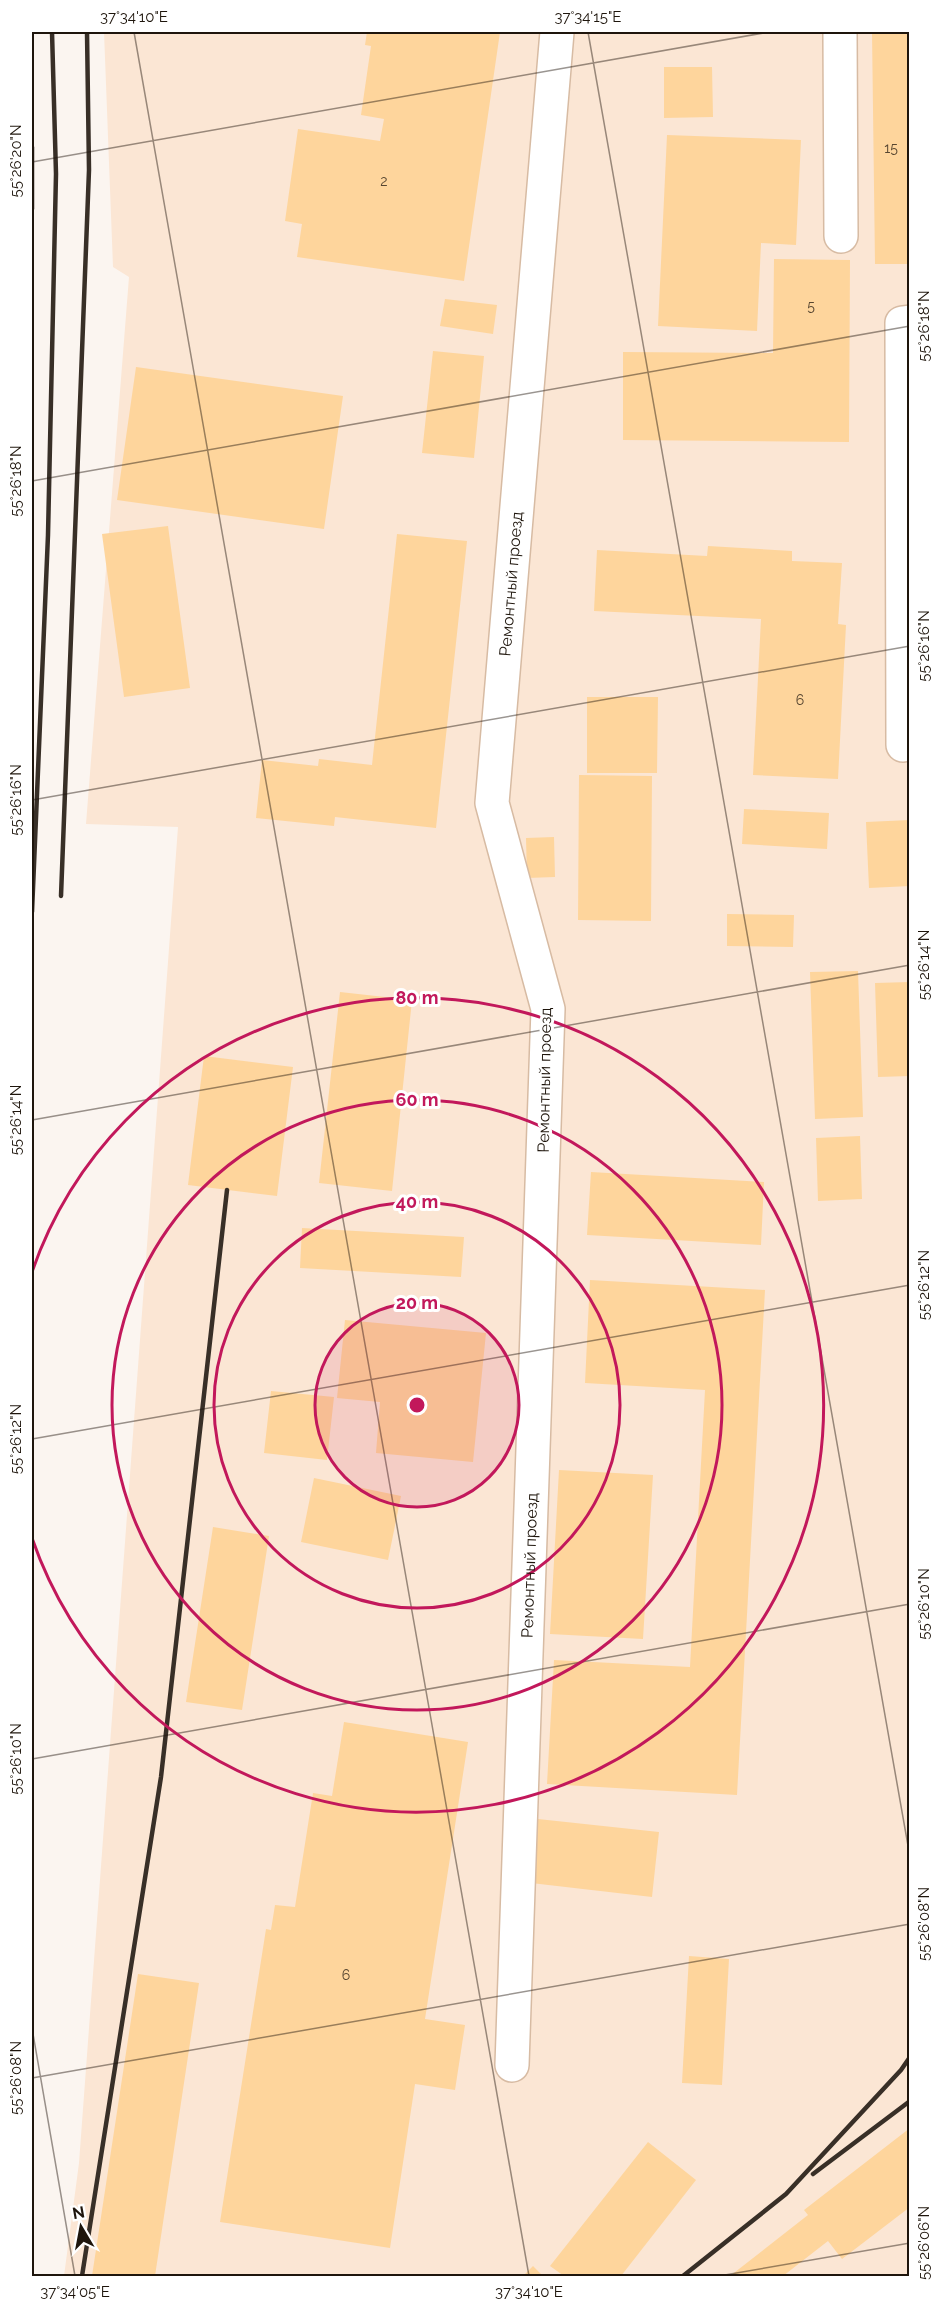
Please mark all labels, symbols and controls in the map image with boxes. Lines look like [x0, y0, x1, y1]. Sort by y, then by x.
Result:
text: 37°34'10"E [100, 8, 168, 26]
text: 37°34'15"E [555, 8, 621, 26]
text: 55°26'20"N [7, 125, 25, 198]
house number: 15 [884, 140, 898, 156]
house number: 2 [380, 173, 388, 189]
text: 55°26'18"N [915, 290, 933, 362]
house number: 5 [807, 298, 815, 314]
text: 55°26'18"N [7, 445, 25, 517]
street label: Ремонтный проезд [495, 511, 527, 657]
text: 55°26'16"N [915, 610, 933, 682]
house number: 6 [796, 692, 804, 708]
text: 55°26'16"N [7, 764, 25, 836]
text: 55°26'14"N [915, 930, 933, 1000]
text: 80 m [395, 987, 439, 1008]
street label: Ремонтный проезд [534, 1007, 555, 1153]
text: 55°26'14"N [7, 1085, 25, 1155]
text: 60 m [395, 1089, 439, 1110]
text: 40 m [396, 1191, 438, 1212]
text: 55°26'12"N [915, 1250, 933, 1320]
text: 20 m [396, 1292, 438, 1313]
centre of rings [407, 1395, 427, 1415]
text: 55°26'12"N [7, 1404, 25, 1474]
street label: Ремонтный проезд [518, 1492, 542, 1638]
text: 55°26'10"N [915, 1568, 933, 1640]
text: 55°26'10"N [7, 1723, 25, 1795]
text: 55°26'08"N [915, 1887, 933, 1961]
house number: 6 [342, 1967, 350, 1983]
text: 55°26'08"N [7, 2041, 25, 2115]
north arrow [51, 2197, 111, 2257]
text: N [71, 2202, 86, 2223]
text: 55°26'06"N [915, 2206, 933, 2280]
text: 37°34'05"E [40, 2283, 110, 2301]
text: 37°34'10"E [495, 2283, 563, 2301]

